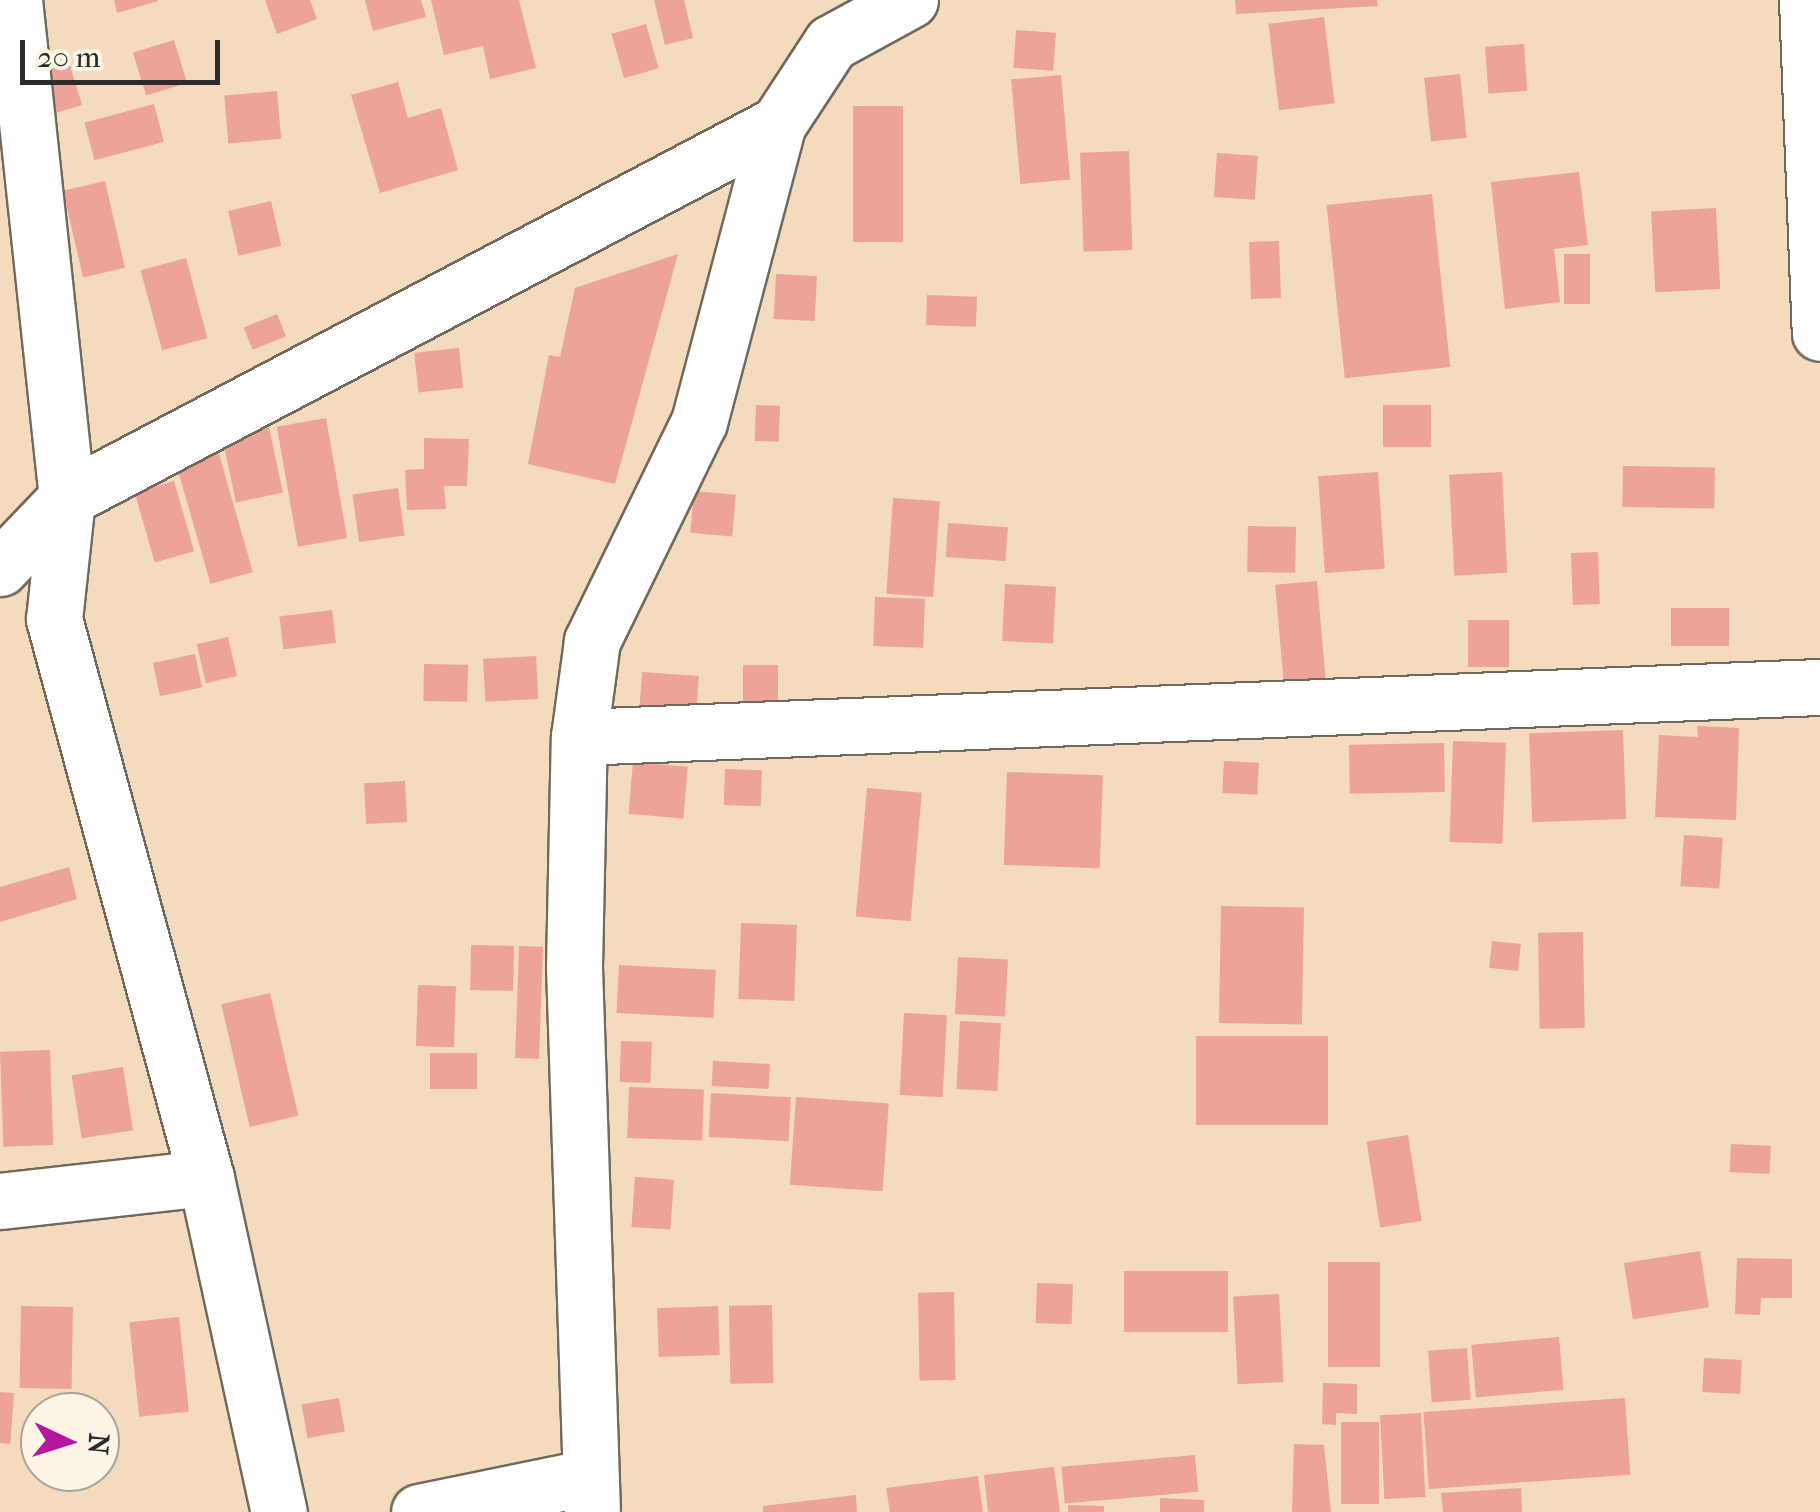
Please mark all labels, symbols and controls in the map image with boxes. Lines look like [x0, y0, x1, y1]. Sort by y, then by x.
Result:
scale bar [25, 20, 225, 82]
text: 20 m [37, 40, 100, 75]
north arrow [20, 1392, 120, 1492]
text: N [81, 1432, 116, 1456]

